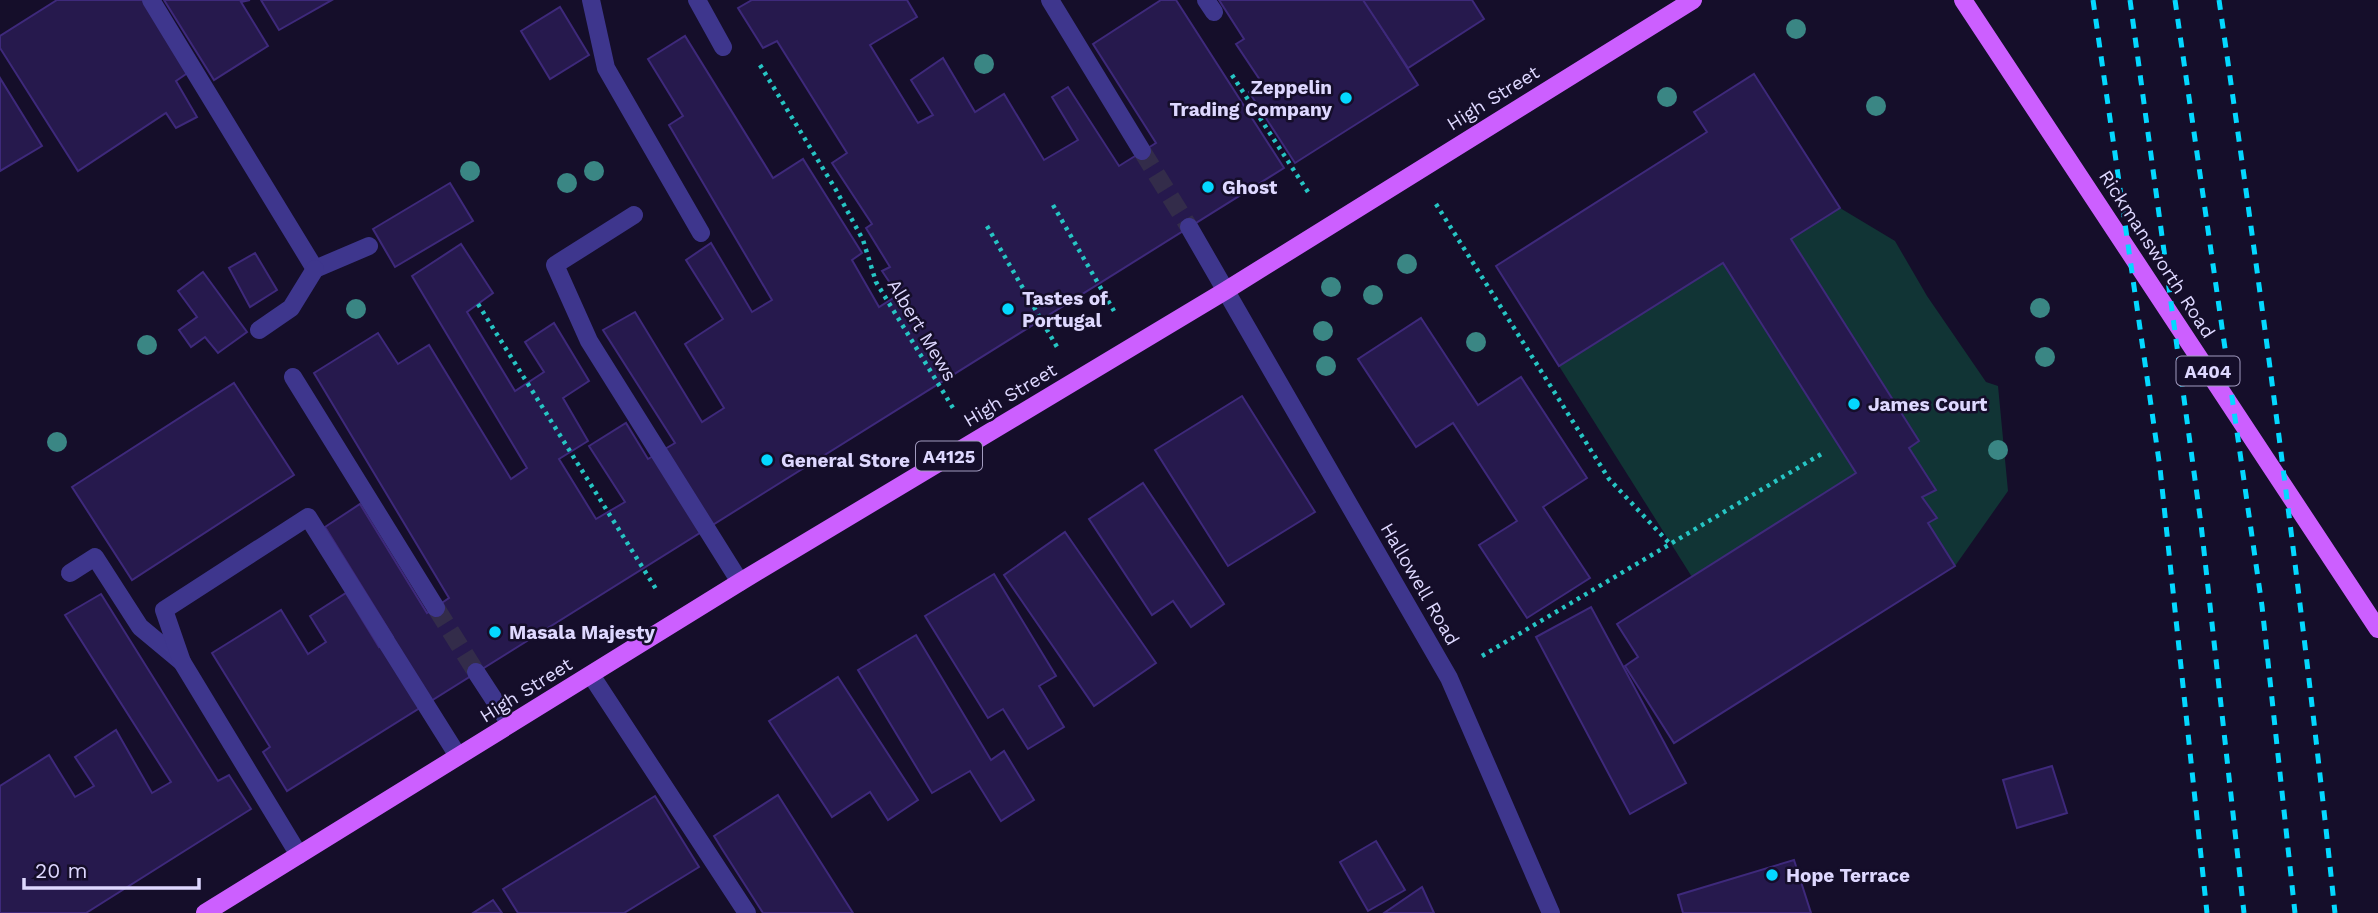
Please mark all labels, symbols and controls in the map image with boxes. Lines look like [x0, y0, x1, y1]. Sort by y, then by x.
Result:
street label: High Street [1443, 61, 1543, 135]
place label: Zeppelin Trading Company [1169, 76, 1332, 121]
marker: Zeppelin Trading Company [1338, 90, 1354, 106]
street label: Rickmansworth Road [2094, 166, 2220, 342]
place label: Ghost [1222, 176, 1278, 199]
marker: Ghost [1200, 179, 1216, 195]
street label: Albert Mews [882, 275, 962, 385]
place label: Tastes of Portugal [1022, 287, 1108, 332]
marker: Tastes of Portugal [1000, 301, 1016, 317]
road number: A404 [2176, 356, 2240, 386]
street label: High Street [959, 358, 1061, 432]
place label: James Court [1868, 393, 1988, 416]
marker: James Court [1846, 396, 1862, 412]
road number: A4125 [916, 442, 982, 470]
place label: General Store [781, 449, 910, 472]
marker: General Store [759, 452, 775, 468]
street label: Hallowell Road [1376, 519, 1464, 649]
place label: Masala Majesty [509, 621, 655, 644]
marker: Masala Majesty [487, 624, 503, 640]
street label: High Street [476, 653, 576, 727]
scale bar [24, 846, 200, 890]
text: 20 m [35, 858, 87, 883]
place label: Hope Terrace [1786, 864, 1910, 887]
marker: Hope Terrace [1764, 867, 1780, 883]

